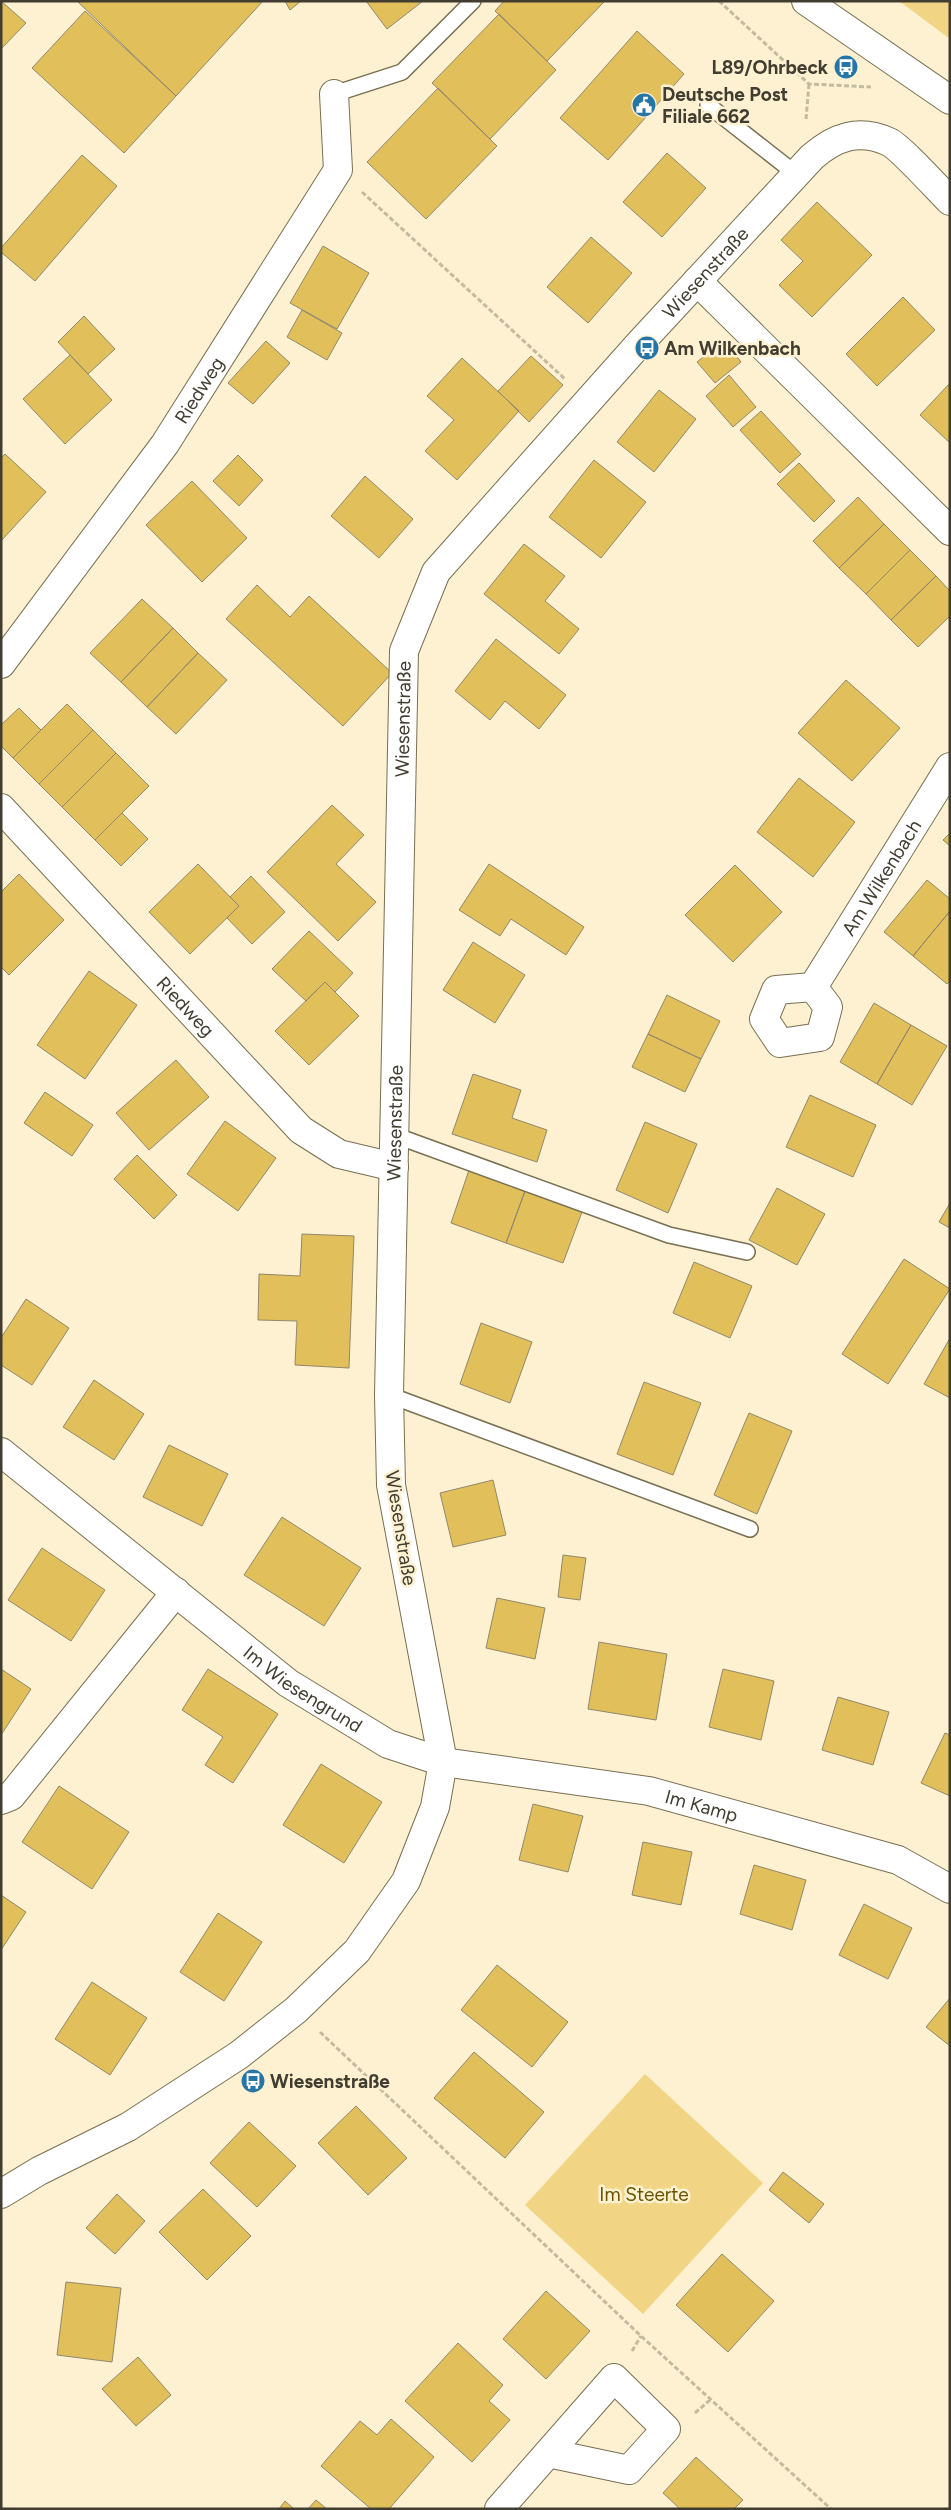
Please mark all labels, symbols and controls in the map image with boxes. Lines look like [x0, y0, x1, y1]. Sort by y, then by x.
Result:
bus stop icon: L89/Ohrbeck [833, 54, 859, 80]
place label: L89/Ohrbeck [712, 56, 829, 79]
place label: Deutsche Post Filiale 662 [662, 83, 789, 128]
public building icon: Deutsche Post Filiale 662 [631, 92, 657, 118]
street label: Wiesenstraße [657, 222, 753, 323]
bus stop icon: Am Wilkenbach [634, 335, 660, 361]
place label: Am Wilkenbach [664, 337, 801, 360]
street label: Riedweg [169, 353, 228, 428]
street label: Wiesenstraße [390, 661, 415, 777]
street label: Am Wilkenbach [836, 815, 926, 940]
street label: Riedweg [152, 971, 219, 1041]
street label: Wiesenstraße [382, 1065, 407, 1181]
street label: Wiesenstraße [381, 1469, 421, 1587]
street label: Im Wiesengrund [239, 1640, 367, 1737]
street label: Im Kamp [663, 1785, 741, 1827]
bus stop icon: Wiesenstraße [240, 2068, 266, 2094]
place label: Wiesenstraße [270, 2070, 390, 2093]
park label: Im Steerte [599, 2183, 689, 2206]

